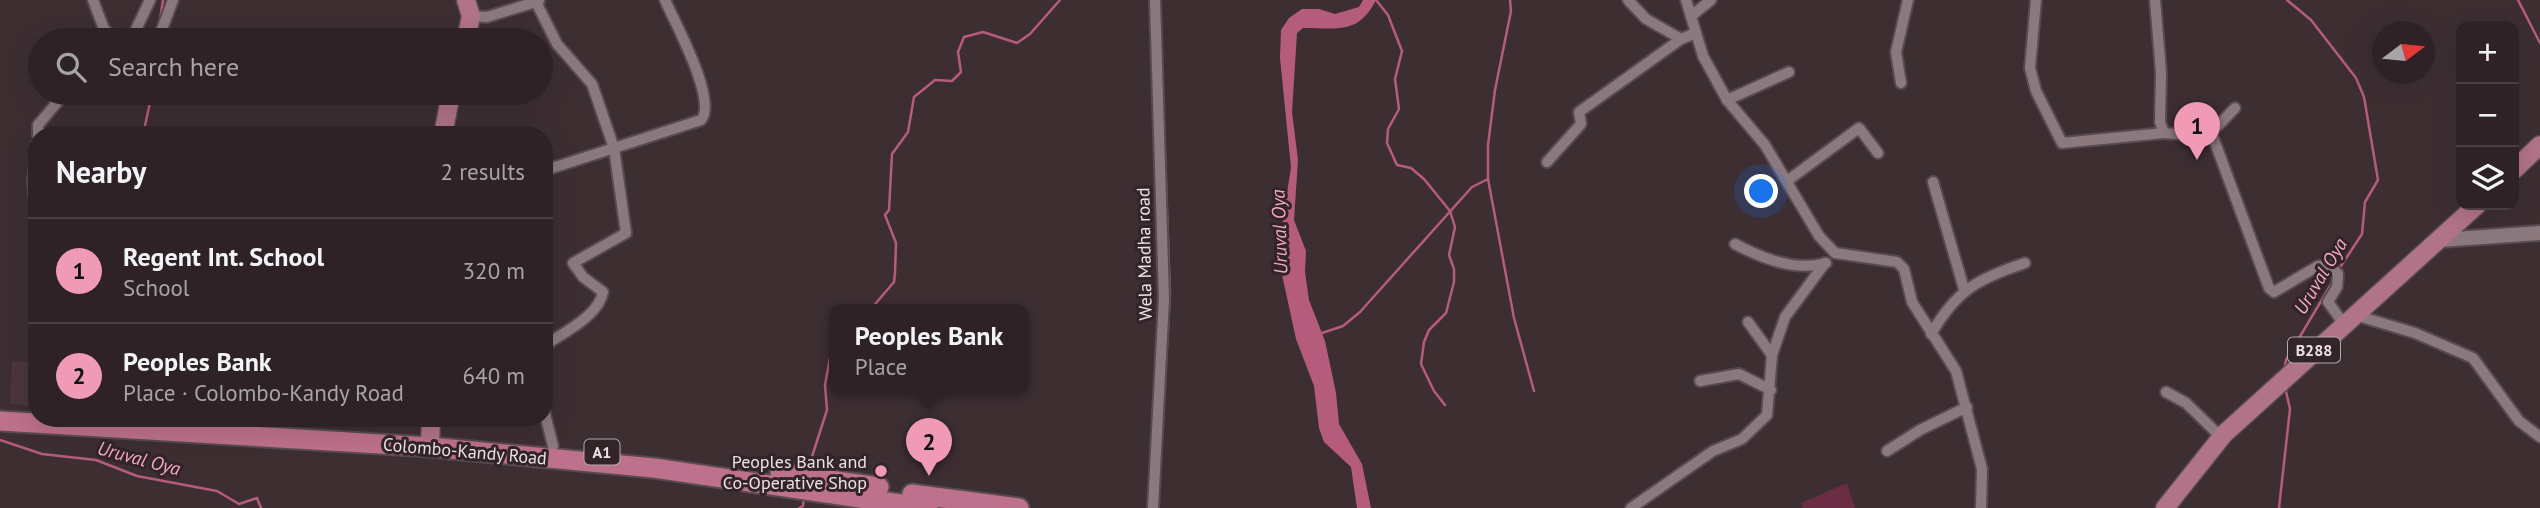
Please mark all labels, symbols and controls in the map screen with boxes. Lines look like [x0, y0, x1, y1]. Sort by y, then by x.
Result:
north arrow [2372, 21, 2435, 84]
map controls [2456, 21, 2519, 210]
button: + [2456, 21, 2519, 84]
search box [28, 28, 553, 105]
icon: search [52, 48, 90, 86]
text: Search here [108, 50, 239, 83]
button: − [2456, 84, 2519, 147]
pin: 1 [2174, 102, 2220, 160]
button: layers [2456, 147, 2519, 210]
text: Nearby [56, 152, 146, 191]
text: 2 results [441, 157, 525, 186]
your location [1744, 174, 1778, 208]
street label: Wela Madha road [1131, 187, 1157, 321]
water label: Uruval Oya [1266, 188, 1292, 275]
water label: Uruval Oya [2288, 233, 2353, 319]
text: Regent Int. School [123, 240, 324, 273]
text: 1 [72, 256, 86, 285]
text: 320 m [463, 256, 525, 285]
text: School [123, 273, 190, 302]
popup [829, 304, 1029, 395]
text: Peoples Bank [855, 319, 1003, 352]
road number: B288 [2288, 338, 2340, 362]
text: Peoples Bank [123, 345, 272, 378]
text: Place [855, 352, 907, 381]
text: 2 [72, 361, 86, 390]
text: 640 m [463, 361, 525, 390]
text: Place · Colombo-Kandy Road [123, 378, 404, 407]
pin: 2 [906, 418, 952, 476]
street label: Colombo-Kandy Road [382, 432, 548, 470]
water label: Uruval Oya [95, 435, 184, 481]
road number: A1 [584, 440, 620, 464]
place label: Peoples Bank and Co-Operative Shop [723, 450, 867, 494]
marker: Peoples Bank and Co-Operative Shop [873, 463, 889, 479]

